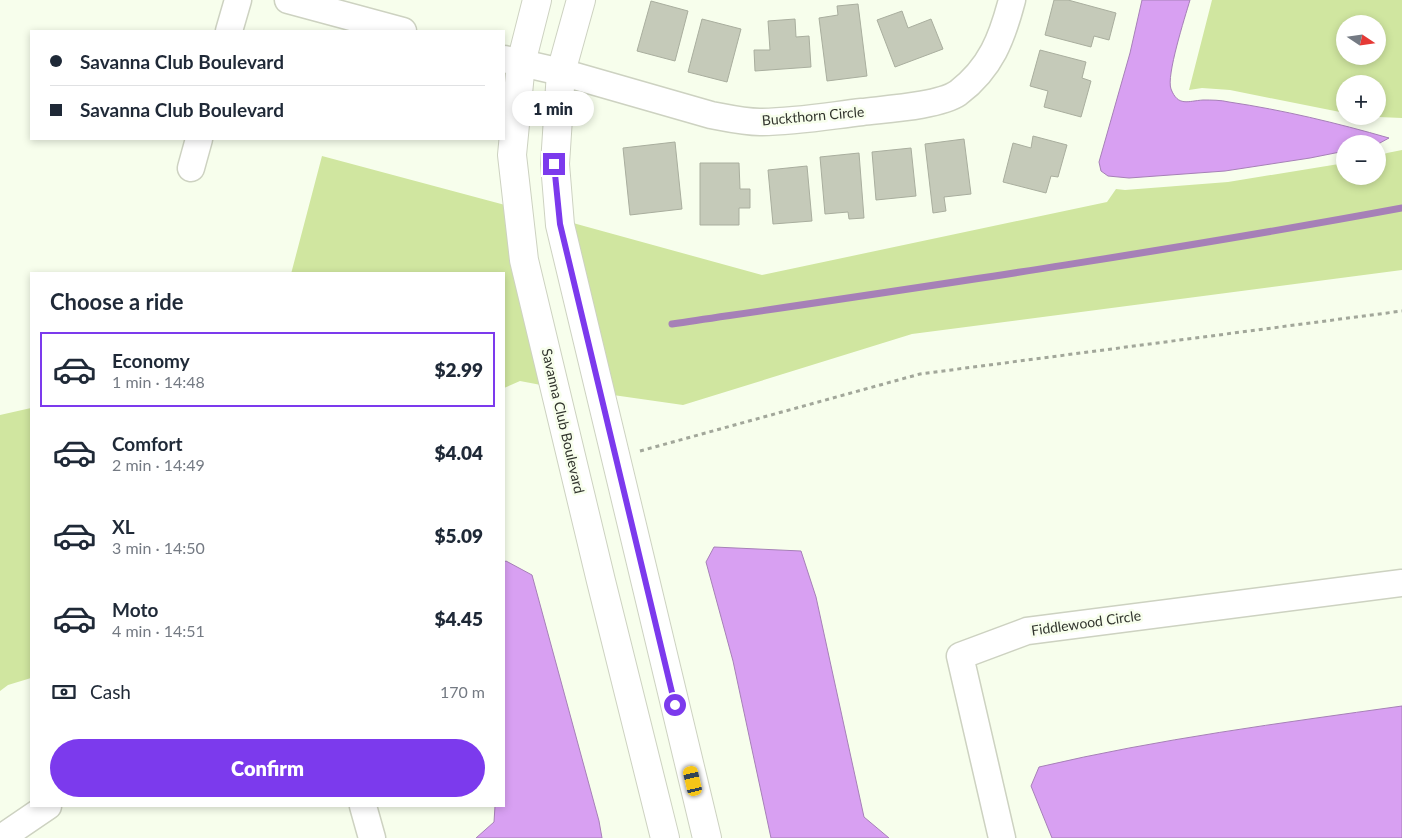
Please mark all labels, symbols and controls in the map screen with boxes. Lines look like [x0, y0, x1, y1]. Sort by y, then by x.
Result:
north arrow [1336, 15, 1386, 65]
map controls [1336, 15, 1386, 185]
text: Savanna Club Boulevard [80, 50, 284, 73]
button: + [1336, 75, 1386, 125]
callout: 1 min [513, 91, 595, 126]
text: Savanna Club Boulevard [80, 98, 284, 121]
text: 1 min [533, 99, 573, 118]
street label: Buckthorn Circle [761, 103, 865, 128]
button: − [1336, 135, 1386, 185]
route end [543, 153, 565, 175]
text: Choose a ride [50, 288, 184, 315]
icon: car [52, 347, 97, 392]
street label: Savanna Club Boulevard [539, 347, 588, 495]
text: Economy [112, 349, 190, 372]
text: $2.99 [434, 358, 483, 381]
text: 1 min · 14:48 [112, 372, 205, 391]
icon: car [52, 430, 97, 475]
text: Comfort [112, 432, 183, 455]
text: $4.04 [434, 441, 483, 464]
text: 2 min · 14:49 [112, 455, 205, 474]
icon: car [52, 513, 97, 558]
text: XL [112, 515, 135, 538]
text: $5.09 [434, 524, 483, 547]
text: 3 min · 14:50 [112, 538, 205, 557]
icon: car [52, 596, 97, 641]
text: Moto [112, 598, 158, 621]
street label: Fiddlewood Circle [1030, 606, 1142, 639]
text: $4.45 [434, 607, 483, 630]
text: 4 min · 14:51 [112, 621, 205, 640]
icon: cash [50, 678, 78, 706]
text: Cash [90, 680, 131, 703]
text: 170 m [440, 682, 485, 701]
route start [664, 694, 686, 716]
button: Confirm [50, 739, 485, 797]
car [682, 765, 703, 797]

